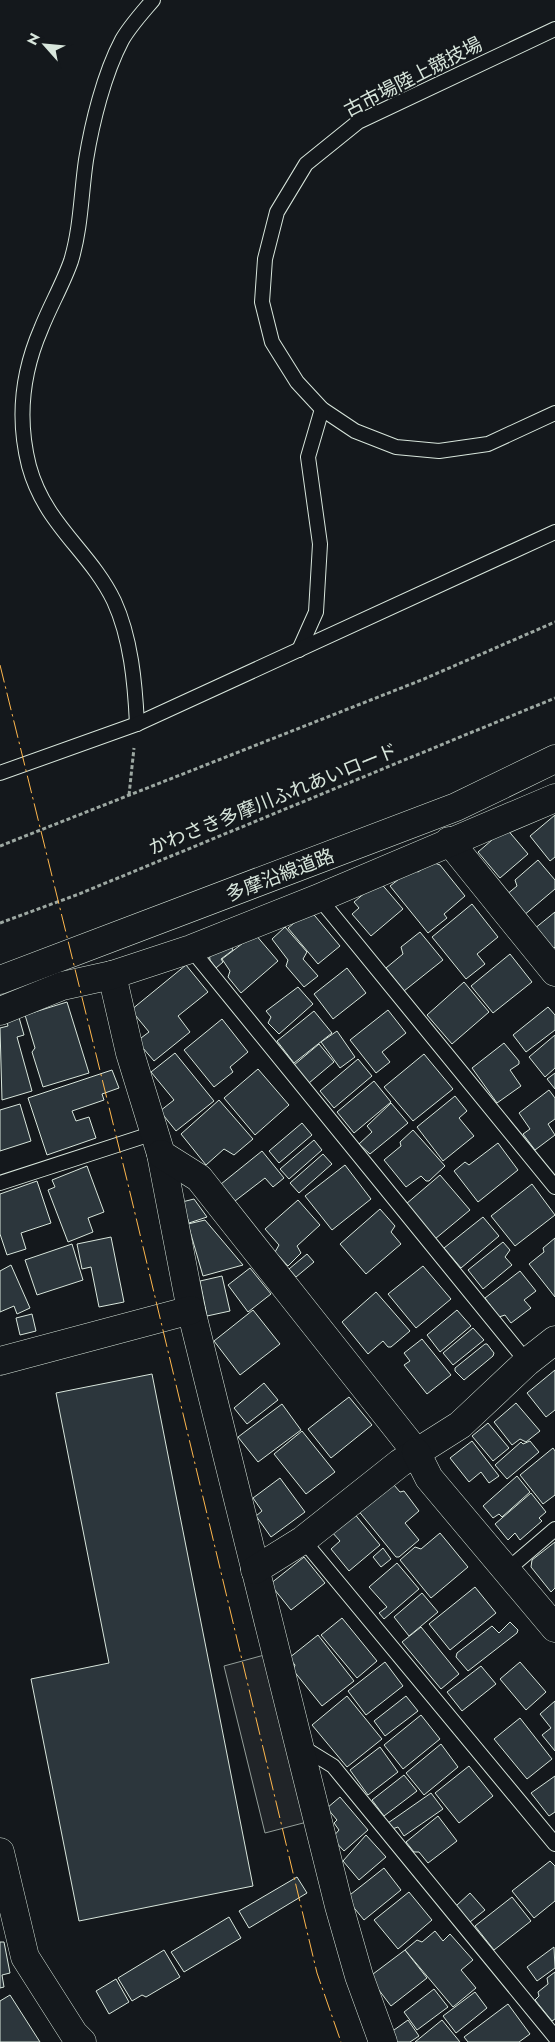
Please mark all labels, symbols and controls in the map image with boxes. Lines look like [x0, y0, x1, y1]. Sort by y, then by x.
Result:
north arrow [20, 20, 70, 70]
text: N [22, 30, 45, 49]
street label: 古市場陸上競技場 [339, 30, 487, 124]
street label: かわさき多摩川ふれあいロード [145, 737, 401, 861]
street label: 多摩沿線道路 [222, 842, 338, 908]

